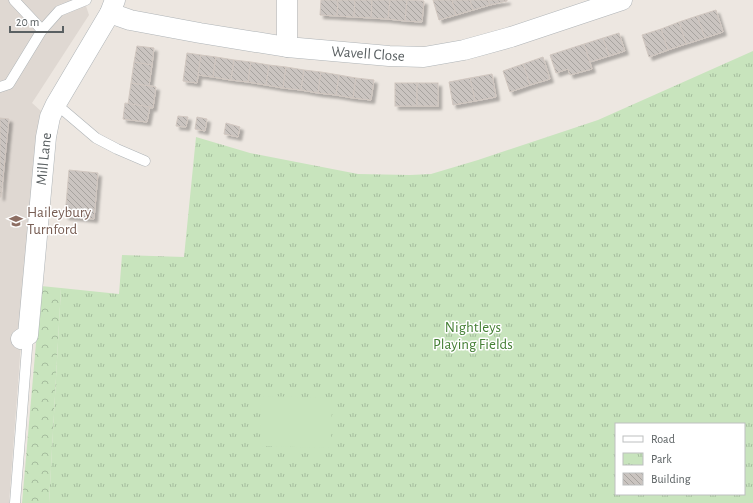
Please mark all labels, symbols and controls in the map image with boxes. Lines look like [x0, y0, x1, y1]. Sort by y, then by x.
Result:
scale bar [10, 8, 63, 34]
text: 20 m [16, 16, 39, 28]
street label: Wavell Close [331, 44, 405, 64]
street label: Mill Lane [34, 132, 54, 186]
place label: Haileybury Turnford [27, 205, 92, 237]
school or university icon: Haileybury Turnford [8, 213, 24, 229]
park label: Nightleys Playing Fields [433, 320, 513, 352]
legend [615, 423, 745, 495]
text: Road [651, 433, 675, 445]
text: Park [651, 453, 672, 465]
text: Building [651, 473, 691, 485]

